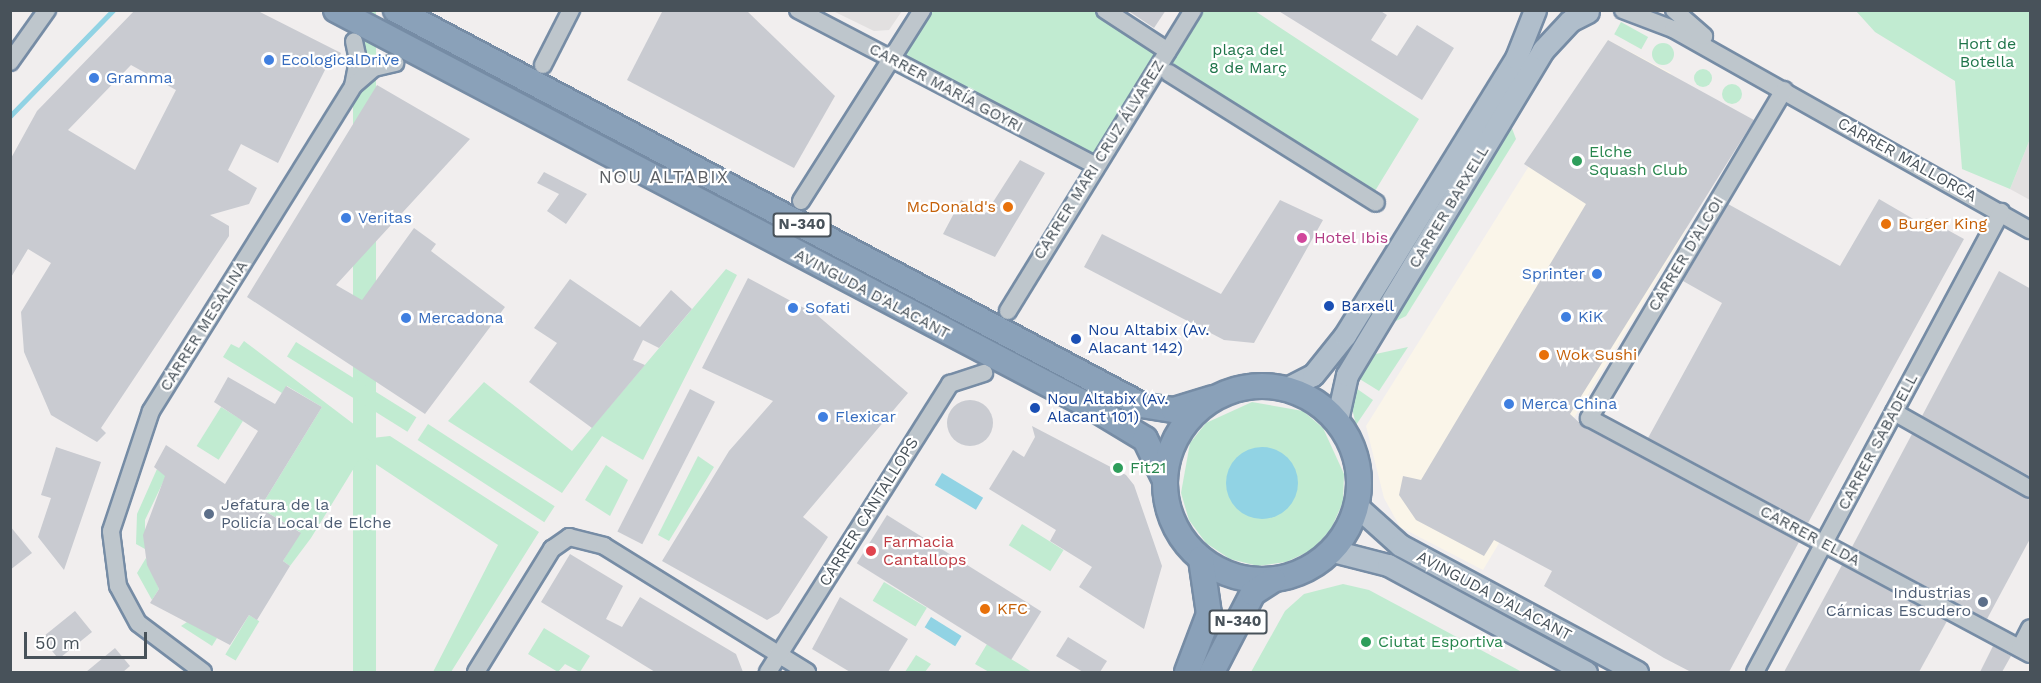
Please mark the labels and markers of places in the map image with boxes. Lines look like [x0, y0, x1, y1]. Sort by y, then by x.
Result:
place label: EcologicalDrive [281, 50, 399, 70]
marker: EcologicalDrive [262, 53, 276, 67]
place label: Gramma [106, 68, 172, 88]
marker: Gramma [87, 71, 101, 85]
place label: Elche Squash Club [1589, 142, 1688, 180]
marker: Elche Squash Club [1570, 154, 1584, 168]
place label: McDonald's [907, 197, 996, 217]
marker: McDonald's [1001, 200, 1015, 214]
place label: Veritas [358, 208, 412, 228]
marker: Veritas [339, 211, 353, 225]
place label: Burger King [1898, 214, 1987, 234]
marker: Burger King [1879, 217, 1893, 231]
place label: Hotel Ibis [1314, 228, 1389, 248]
marker: Hotel Ibis [1295, 231, 1309, 245]
place label: Sprinter [1522, 264, 1585, 284]
marker: Sprinter [1590, 267, 1604, 281]
place label: Barxell [1341, 296, 1394, 316]
place label: Sofati [805, 298, 850, 318]
marker: Barxell [1322, 299, 1336, 313]
marker: Sofati [786, 301, 800, 315]
place label: KiK [1578, 307, 1603, 327]
place label: Mercadona [418, 308, 504, 328]
marker: KiK [1559, 310, 1573, 324]
marker: Mercadona [399, 311, 413, 325]
place label: Nou Altabix (Av. Alacant 142) [1088, 320, 1210, 358]
marker: Nou Altabix (Av. Alacant 142) [1069, 332, 1083, 346]
place label: Wok Sushi [1556, 345, 1638, 365]
marker: Wok Sushi [1537, 348, 1551, 362]
place label: Nou Altabix (Av. Alacant 101) [1047, 389, 1169, 427]
place label: Merca China [1521, 394, 1618, 414]
marker: Merca China [1502, 397, 1516, 411]
marker: Nou Altabix (Av. Alacant 101) [1028, 401, 1042, 415]
place label: Flexicar [835, 407, 896, 427]
marker: Flexicar [816, 410, 830, 424]
place label: Fit21 [1130, 458, 1166, 478]
marker: Fit21 [1111, 461, 1125, 475]
place label: Jefatura de la Policía Local de Elche [221, 495, 392, 533]
marker: Jefatura de la Policía Local de Elche [202, 507, 216, 521]
place label: Farmacia Cantallops [883, 532, 966, 570]
marker: Farmacia Cantallops [864, 544, 878, 558]
place label: Industrias Cárnicas Escudero [1826, 583, 1971, 621]
marker: Industrias Cárnicas Escudero [1976, 595, 1990, 609]
place label: KFC [997, 599, 1028, 619]
marker: KFC [978, 602, 992, 616]
place label: Ciutat Esportiva [1378, 632, 1503, 652]
marker: Ciutat Esportiva [1359, 635, 1373, 649]

